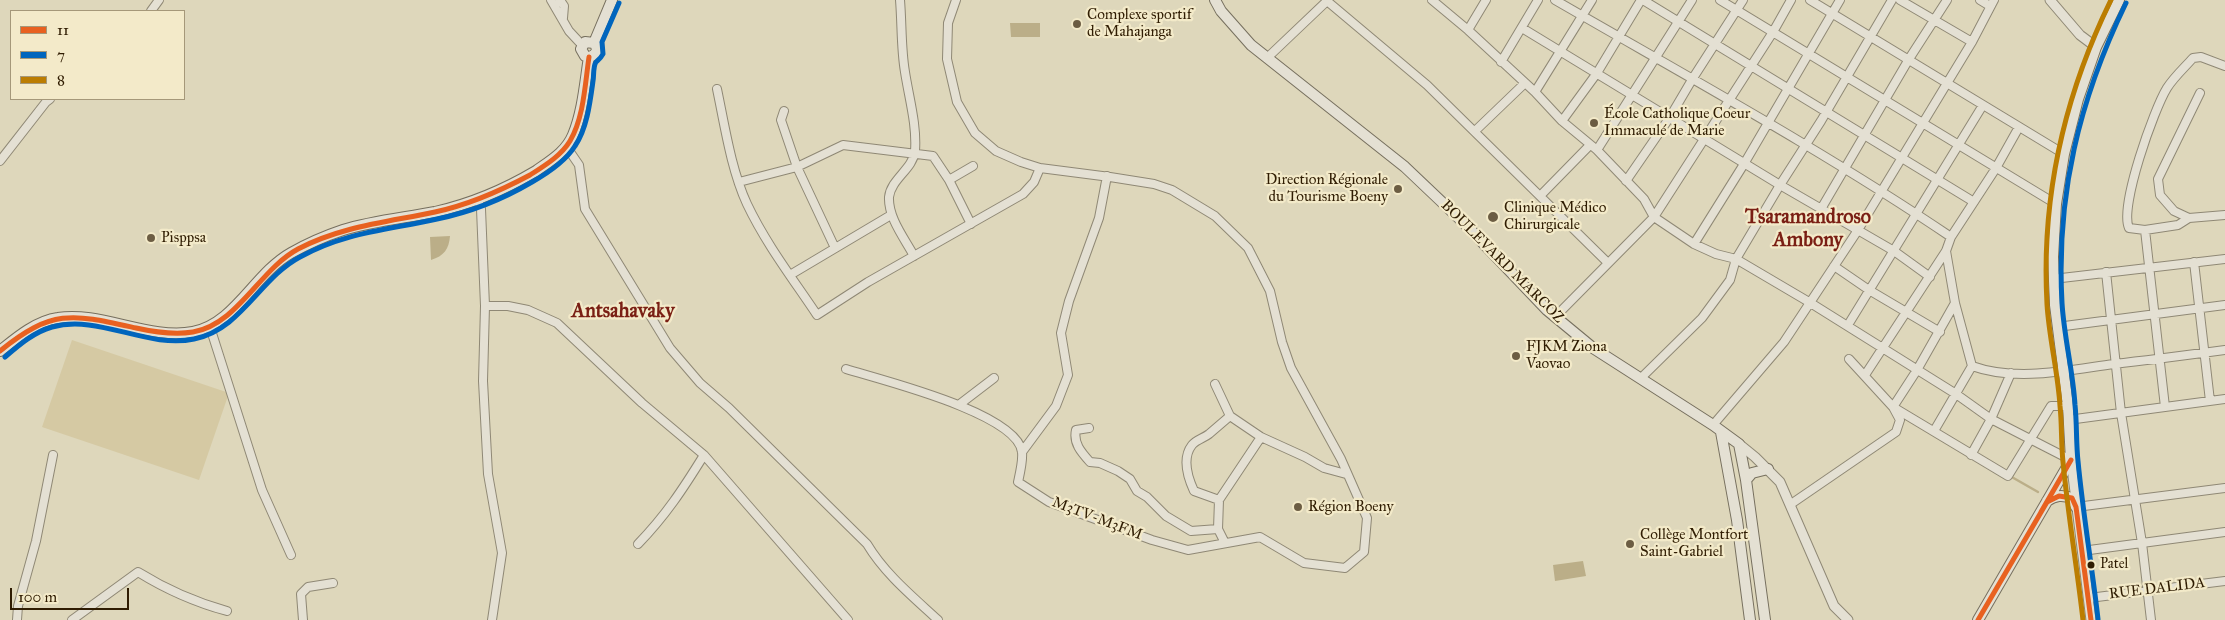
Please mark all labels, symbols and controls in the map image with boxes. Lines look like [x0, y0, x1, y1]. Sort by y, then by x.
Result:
place label: Complexe sportif de Mahajanga [1087, 6, 1192, 41]
legend [10, 10, 185, 100]
marker: Complexe sportif de Mahajanga [1071, 18, 1083, 30]
text: 11 [57, 21, 69, 39]
text: 7 [57, 46, 65, 64]
text: 8 [57, 71, 65, 89]
place label: École Catholique Coeur Immaculé de Marie [1604, 105, 1750, 140]
marker: École Catholique Coeur Immaculé de Marie [1588, 117, 1600, 129]
place label: Direction Régionale du Tourisme Boeny [1265, 171, 1388, 206]
marker: Direction Régionale du Tourisme Boeny [1392, 183, 1404, 195]
street label: BOULEVARD MARCOZ [1437, 197, 1567, 327]
place label: Clinique Médico Chirurgicale [1504, 199, 1606, 234]
district label: Tsaramandroso Ambony [1745, 206, 1871, 253]
marker: Clinique Médico Chirurgicale [1486, 210, 1500, 224]
place label: Pisppsa [161, 229, 206, 247]
marker: Pisppsa [145, 232, 157, 244]
district label: Antsahavaky [571, 300, 675, 324]
place label: FJKM Ziona Vaovao [1526, 338, 1607, 373]
marker: FJKM Ziona Vaovao [1510, 350, 1522, 362]
street label: M3TV-M3FM [1049, 494, 1145, 544]
place label: Région Boeny [1308, 498, 1393, 516]
marker: Région Boeny [1292, 501, 1304, 513]
place label: Collège Montfort Saint-Gabriel [1640, 526, 1748, 561]
marker: Collège Montfort Saint-Gabriel [1624, 538, 1636, 550]
place label: Patel [2100, 557, 2128, 573]
marker: Patel [2086, 560, 2096, 570]
street label: RUE DALIDA [2108, 574, 2206, 604]
scale bar [12, 578, 131, 610]
text: 100 m [18, 588, 57, 606]

